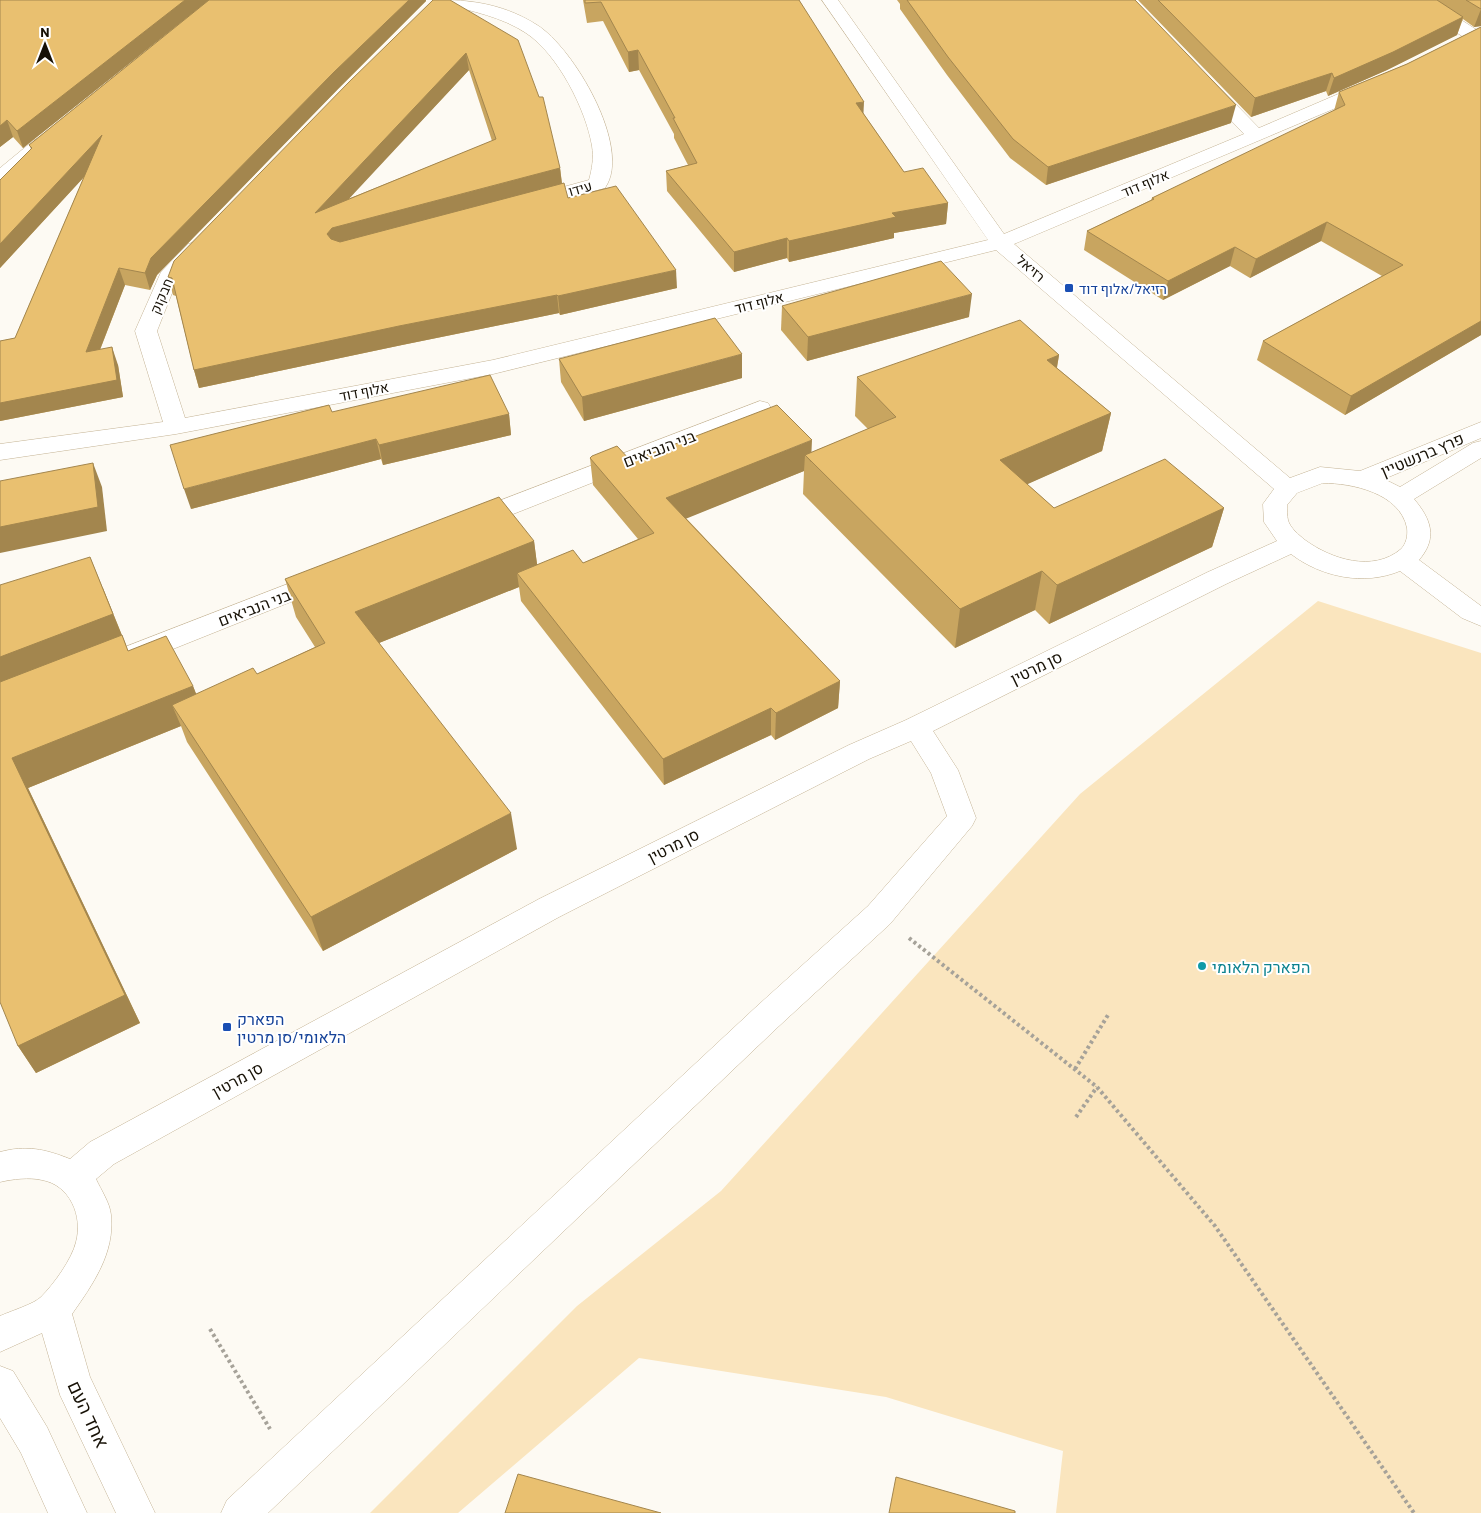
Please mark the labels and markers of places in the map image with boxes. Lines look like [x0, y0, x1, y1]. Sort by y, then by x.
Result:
place label: רזיאל/אלוף דוד [1079, 280, 1167, 297]
marker: רזיאל/אלוף דוד [1063, 282, 1075, 294]
place label: הפארק הלאומי [1212, 957, 1310, 976]
marker: הפארק הלאומי [1196, 960, 1208, 972]
place label: הפארק הלאומי/סן מרטין [237, 1009, 346, 1046]
marker: הפארק הלאומי/סן מרטין [221, 1021, 233, 1033]

